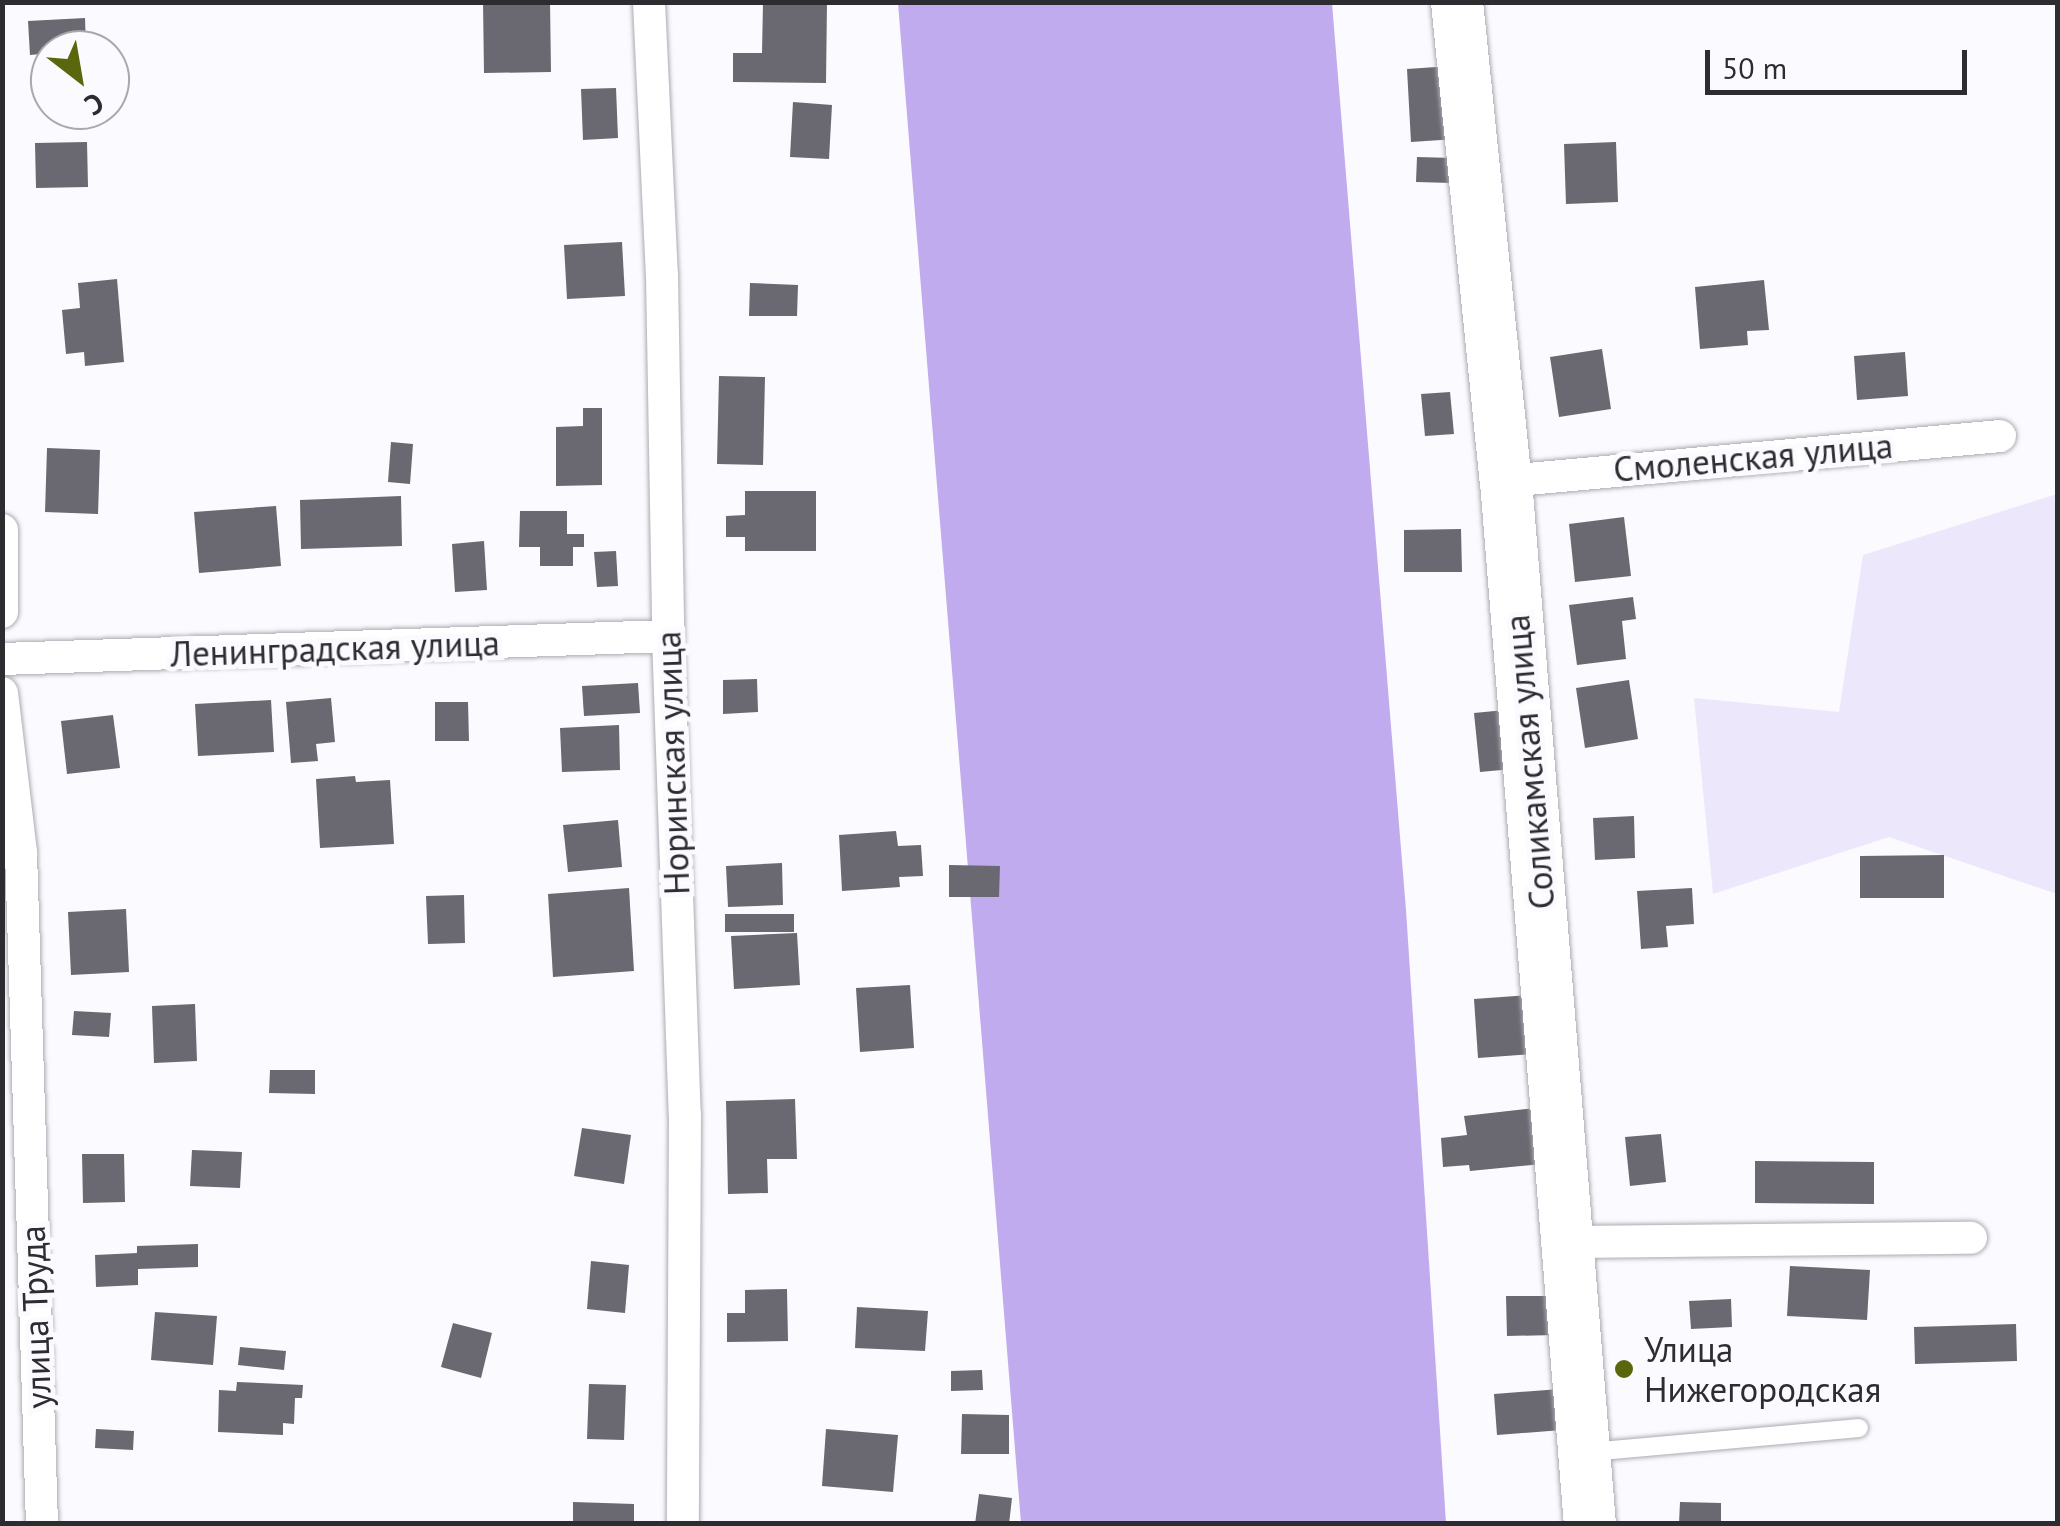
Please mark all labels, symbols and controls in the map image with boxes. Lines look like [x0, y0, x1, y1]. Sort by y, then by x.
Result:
north arrow [30, 30, 130, 130]
scale bar [1710, 30, 1972, 92]
text: 50 m [1722, 48, 1787, 87]
text: С [78, 85, 111, 124]
street label: Смоленская улица [1612, 424, 1894, 490]
street label: Соликамская улица [1495, 613, 1563, 911]
street label: Ленинградская улица [170, 621, 500, 675]
street label: Норинская улица [646, 630, 698, 896]
street label: улица Труда [11, 1224, 59, 1410]
place label: Улица Нижегородская [1644, 1328, 1881, 1410]
marker: Улица Нижегородская [1613, 1358, 1635, 1380]

